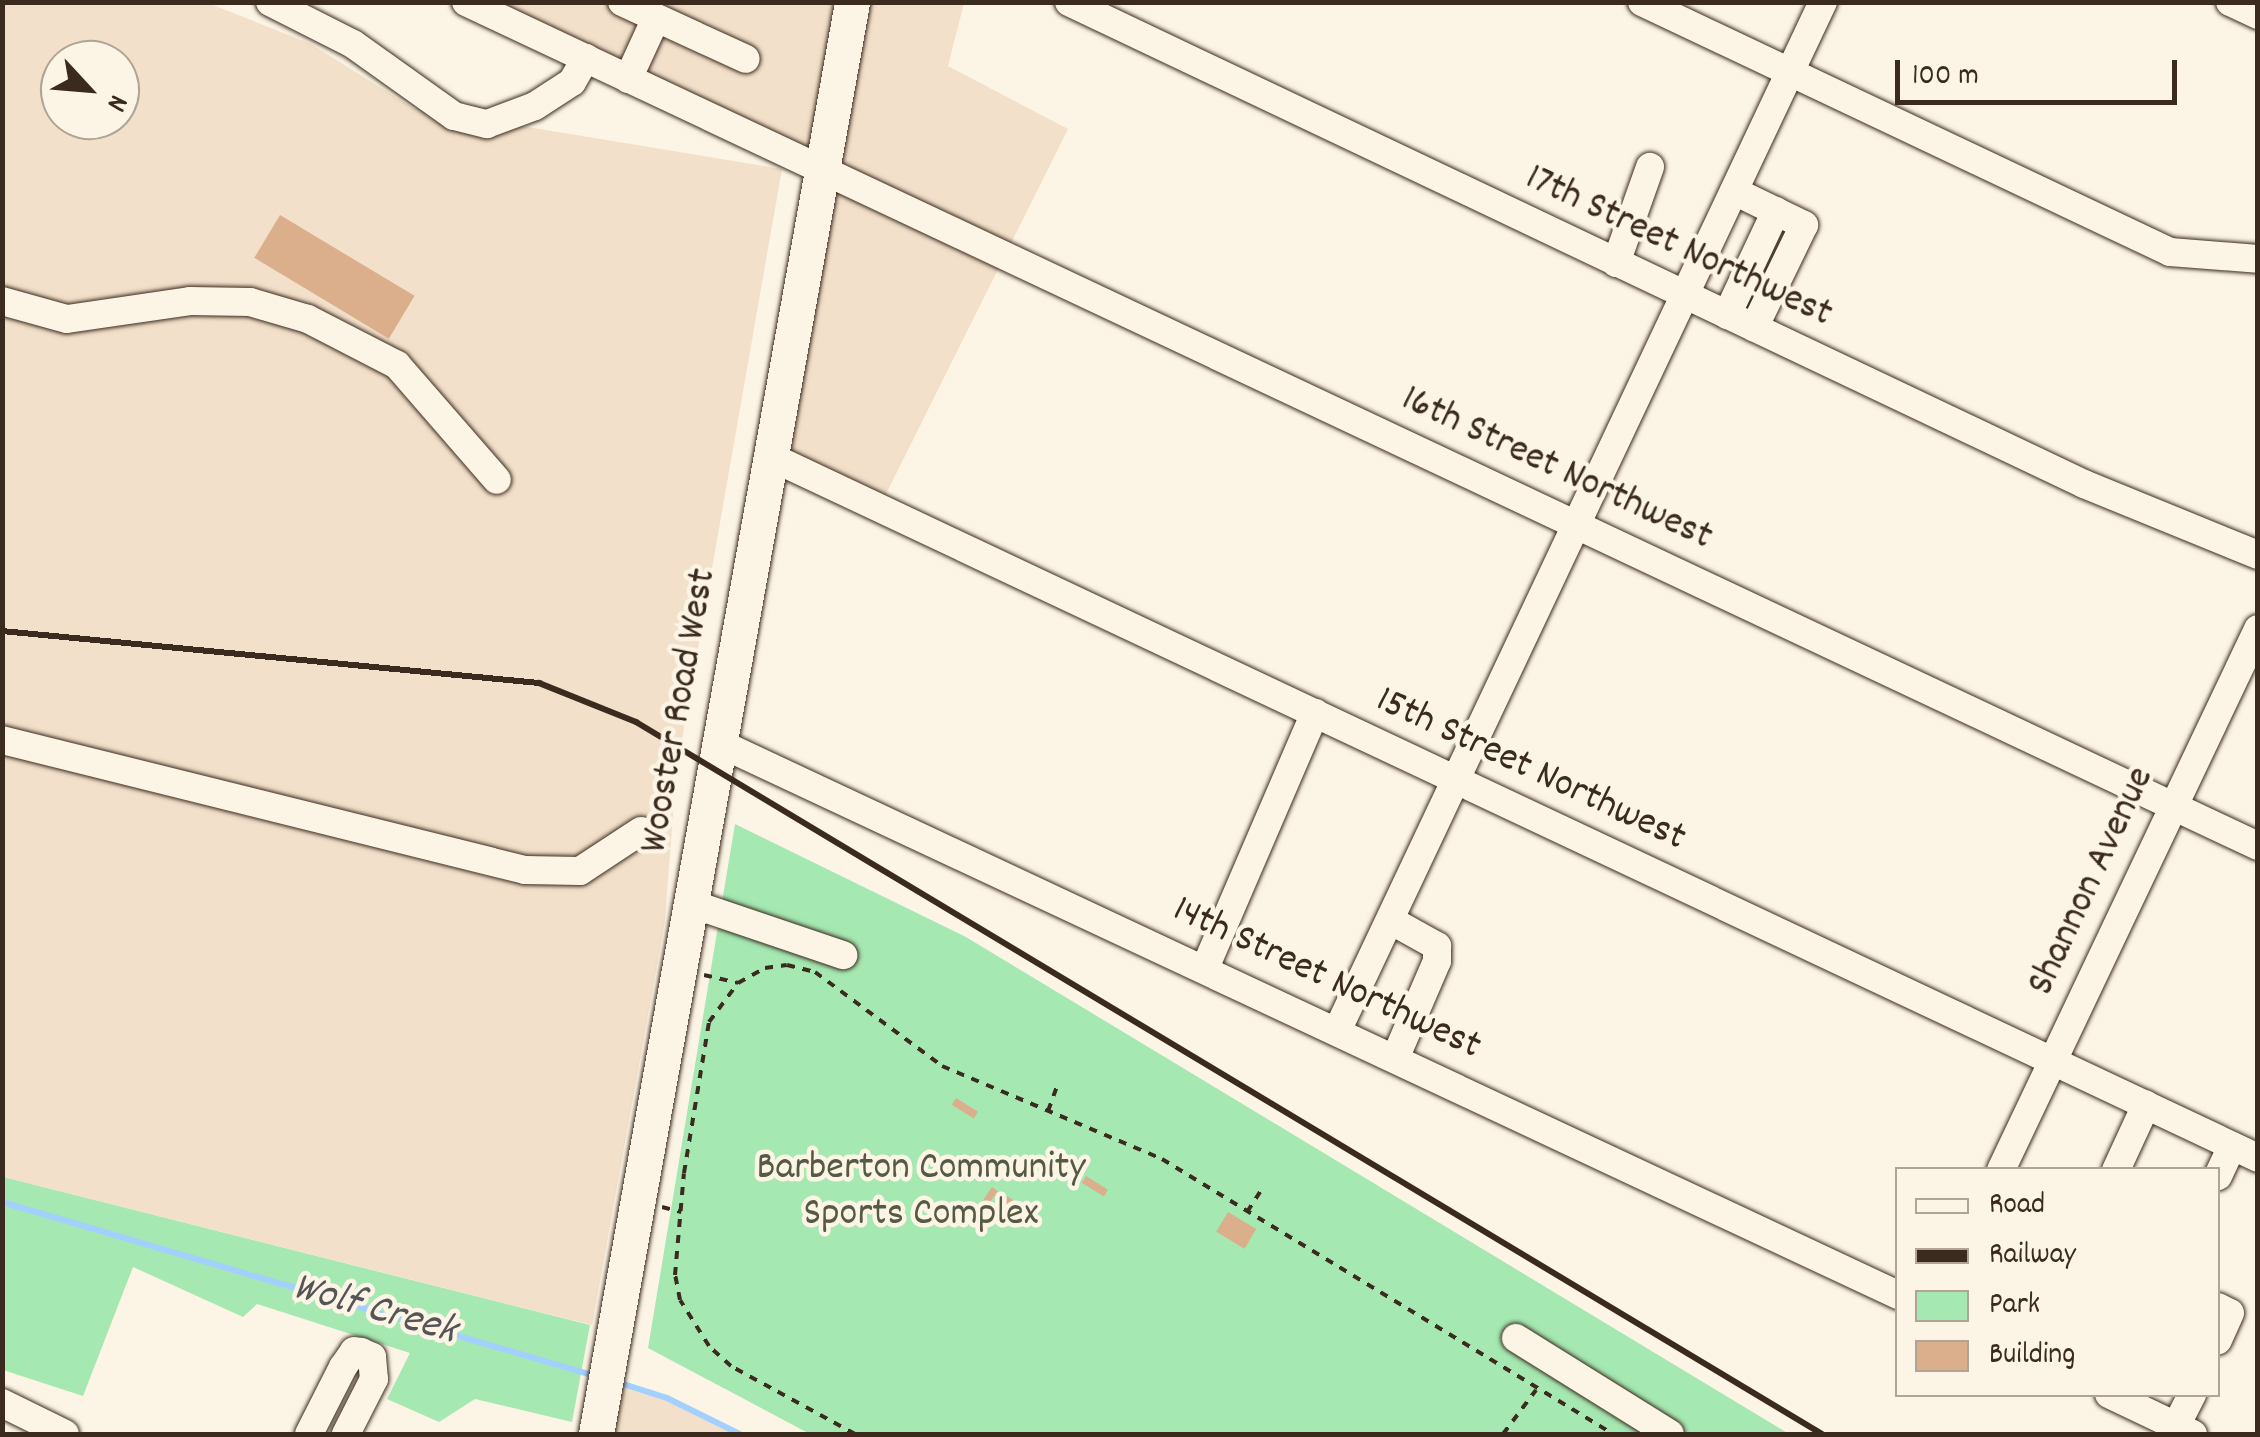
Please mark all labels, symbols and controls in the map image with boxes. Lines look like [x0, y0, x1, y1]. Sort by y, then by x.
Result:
north arrow [40, 40, 140, 140]
scale bar [1900, 40, 2182, 102]
text: 100 m [1912, 56, 1979, 99]
text: N [94, 87, 136, 117]
street label: 17th Street Northwest [1517, 156, 1839, 340]
street label: 16th Street Northwest [1393, 377, 1719, 563]
street label: Wooster Road West [632, 565, 730, 857]
street label: 15th Street Northwest [1367, 678, 1693, 864]
street label: Shannon Avenue [2019, 760, 2167, 1004]
street label: 14th Street Northwest [1164, 888, 1488, 1072]
park label: Barberton Community Sports Complex [756, 1146, 1086, 1240]
legend [1895, 1167, 2220, 1397]
text: Road [1989, 1185, 2045, 1228]
text: Railway [1989, 1235, 2076, 1278]
water label: Wolf Creek [286, 1264, 462, 1358]
text: Park [1989, 1285, 2040, 1328]
text: Building [1989, 1335, 2075, 1378]

